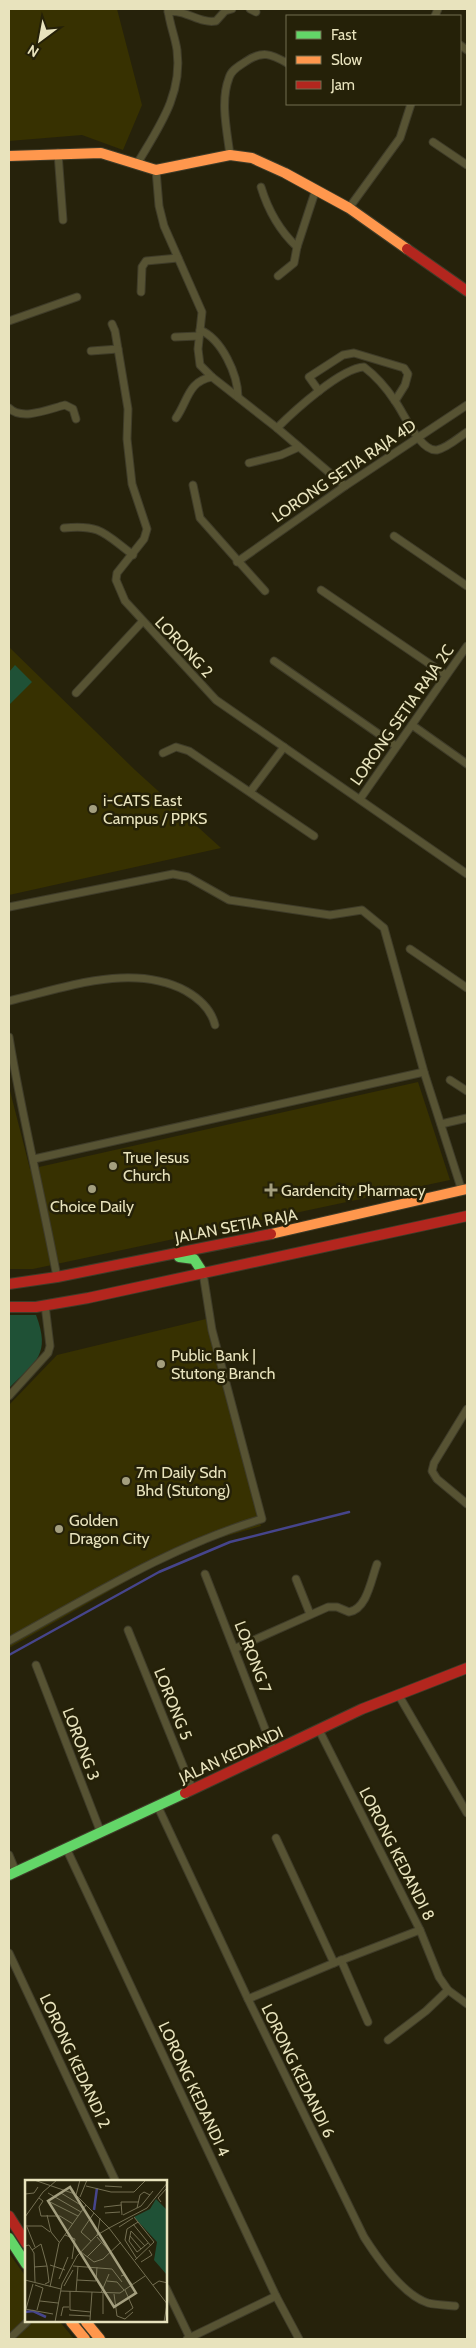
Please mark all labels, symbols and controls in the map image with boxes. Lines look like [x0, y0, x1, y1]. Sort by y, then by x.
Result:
north arrow [15, 15, 65, 65]
legend [286, 15, 461, 105]
text: Fast [331, 26, 356, 44]
text: N [24, 41, 42, 61]
text: Slow [331, 51, 362, 69]
text: Jam [330, 76, 355, 94]
street label: LORONG SETIA RAJA 4D [268, 416, 420, 526]
street label: LORONG 2 [151, 613, 217, 681]
street label: LORONG SETIA RAJA 2C [346, 641, 458, 789]
place label: i-CATS East Campus / PPKS [103, 791, 207, 828]
marker: i-CATS East Campus / PPKS [87, 803, 99, 815]
place label: True Jesus Church [123, 1148, 189, 1185]
marker: True Jesus Church [107, 1160, 119, 1172]
place label: Gardencity Pharmacy [281, 1181, 426, 1200]
marker: Choice Daily [86, 1183, 98, 1195]
marker: Gardencity Pharmacy [265, 1184, 277, 1196]
place label: Choice Daily [50, 1197, 134, 1216]
street label: JALAN SETIA RAJA [172, 1205, 299, 1247]
place label: Public Bank | Stutong Branch [171, 1346, 275, 1383]
marker: Public Bank | Stutong Branch [155, 1358, 167, 1370]
place label: 7m Daily Sdn Bhd (Stutong) [136, 1463, 230, 1500]
marker: 7m Daily Sdn Bhd (Stutong) [120, 1475, 132, 1487]
place label: Golden Dragon City [69, 1511, 150, 1548]
marker: Golden Dragon City [53, 1523, 65, 1535]
street label: LORONG 7 [231, 1618, 275, 1696]
street label: LORONG 5 [150, 1665, 196, 1743]
street label: LORONG 3 [58, 1705, 104, 1783]
street label: JALAN KEDANDI [175, 1723, 286, 1788]
street label: LORONG KEDANDI 8 [355, 1784, 439, 1924]
street label: LORONG KEDANDI 2 [36, 1991, 114, 2131]
street label: LORONG KEDANDI 6 [257, 2001, 339, 2141]
street label: LORONG KEDANDI 4 [154, 2019, 234, 2159]
inset map [25, 2180, 168, 2323]

